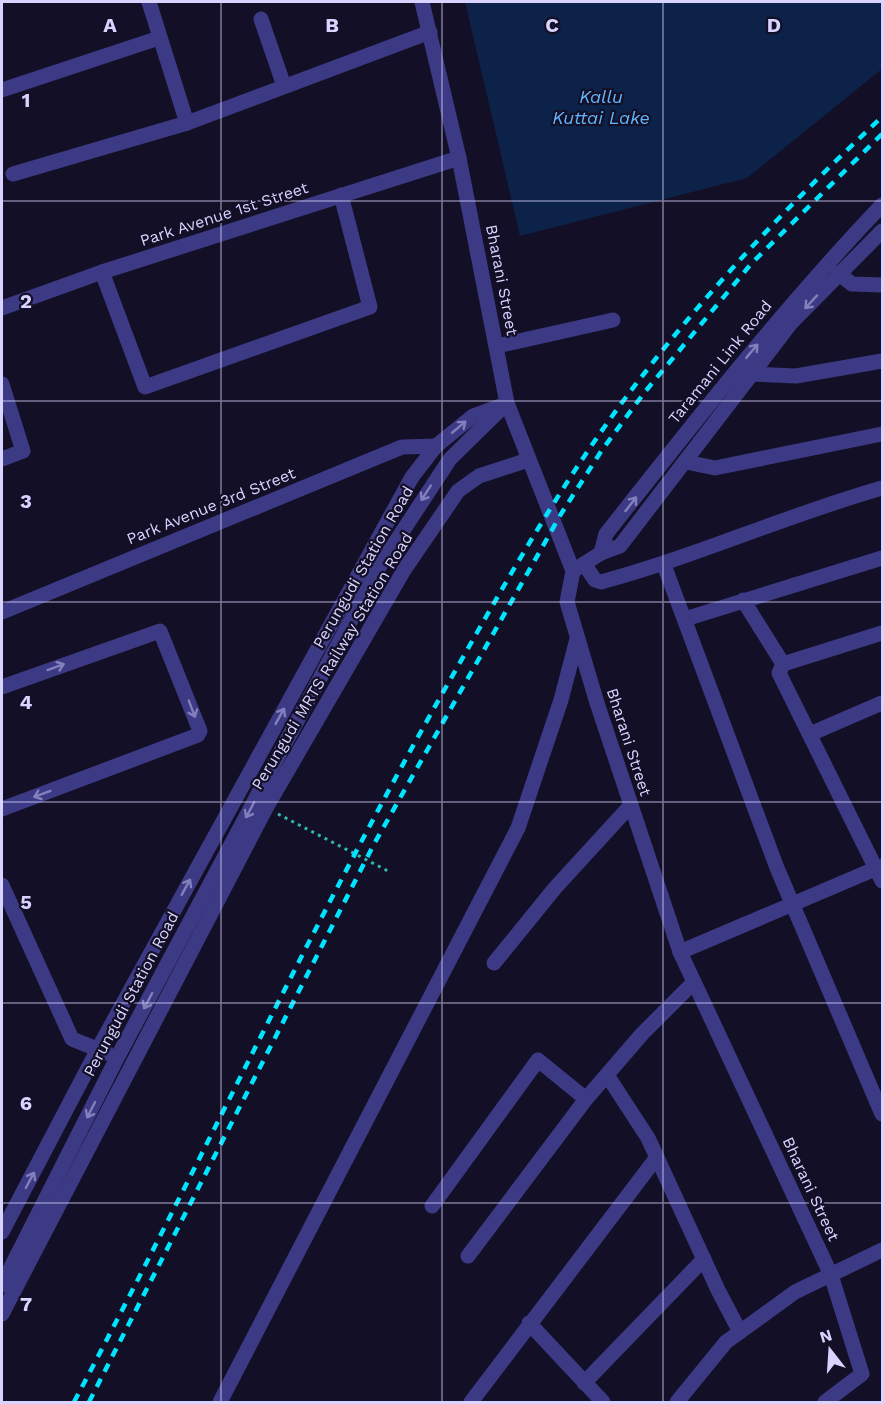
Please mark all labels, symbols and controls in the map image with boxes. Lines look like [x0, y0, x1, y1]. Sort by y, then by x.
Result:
text: A [103, 13, 117, 37]
text: B [325, 13, 339, 37]
text: C [545, 13, 559, 37]
text: D [767, 13, 781, 37]
water label: Kallu Kuttai Lake [552, 86, 650, 128]
text: 1 [22, 88, 30, 112]
street label: Park Avenue 1st Street [138, 178, 311, 250]
street label: Bharani Street [482, 223, 522, 337]
text: 2 [20, 289, 32, 313]
one-way arrow [804, 294, 818, 309]
street label: Taramani Link Road [664, 296, 776, 428]
one-way arrow [745, 343, 758, 359]
one-way arrow [451, 420, 466, 434]
street label: Park Avenue 3rd Street [124, 463, 298, 549]
street label: Perungudi Station Road [309, 483, 417, 651]
one-way arrow [420, 484, 432, 501]
text: 3 [20, 489, 32, 513]
one-way arrow [624, 496, 637, 512]
street label: Perungudi MRTS Railway Station Road [247, 529, 417, 793]
one-way arrow [47, 661, 65, 672]
street label: Bharani Street [603, 686, 656, 799]
text: 4 [20, 690, 33, 714]
one-way arrow [187, 699, 198, 717]
one-way arrow [275, 707, 286, 725]
one-way arrow [34, 789, 52, 800]
one-way arrow [244, 801, 256, 818]
one-way arrow [180, 879, 192, 896]
text: 5 [20, 890, 32, 914]
street label: Perungudi Station Road [79, 908, 183, 1080]
one-way arrow [142, 991, 153, 1009]
text: 6 [20, 1091, 32, 1115]
one-way arrow [85, 1101, 96, 1119]
street label: Bharani Street [779, 1134, 844, 1244]
one-way arrow [25, 1172, 36, 1190]
text: 7 [20, 1292, 32, 1316]
north arrow [800, 1320, 860, 1380]
text: N [817, 1325, 834, 1347]

